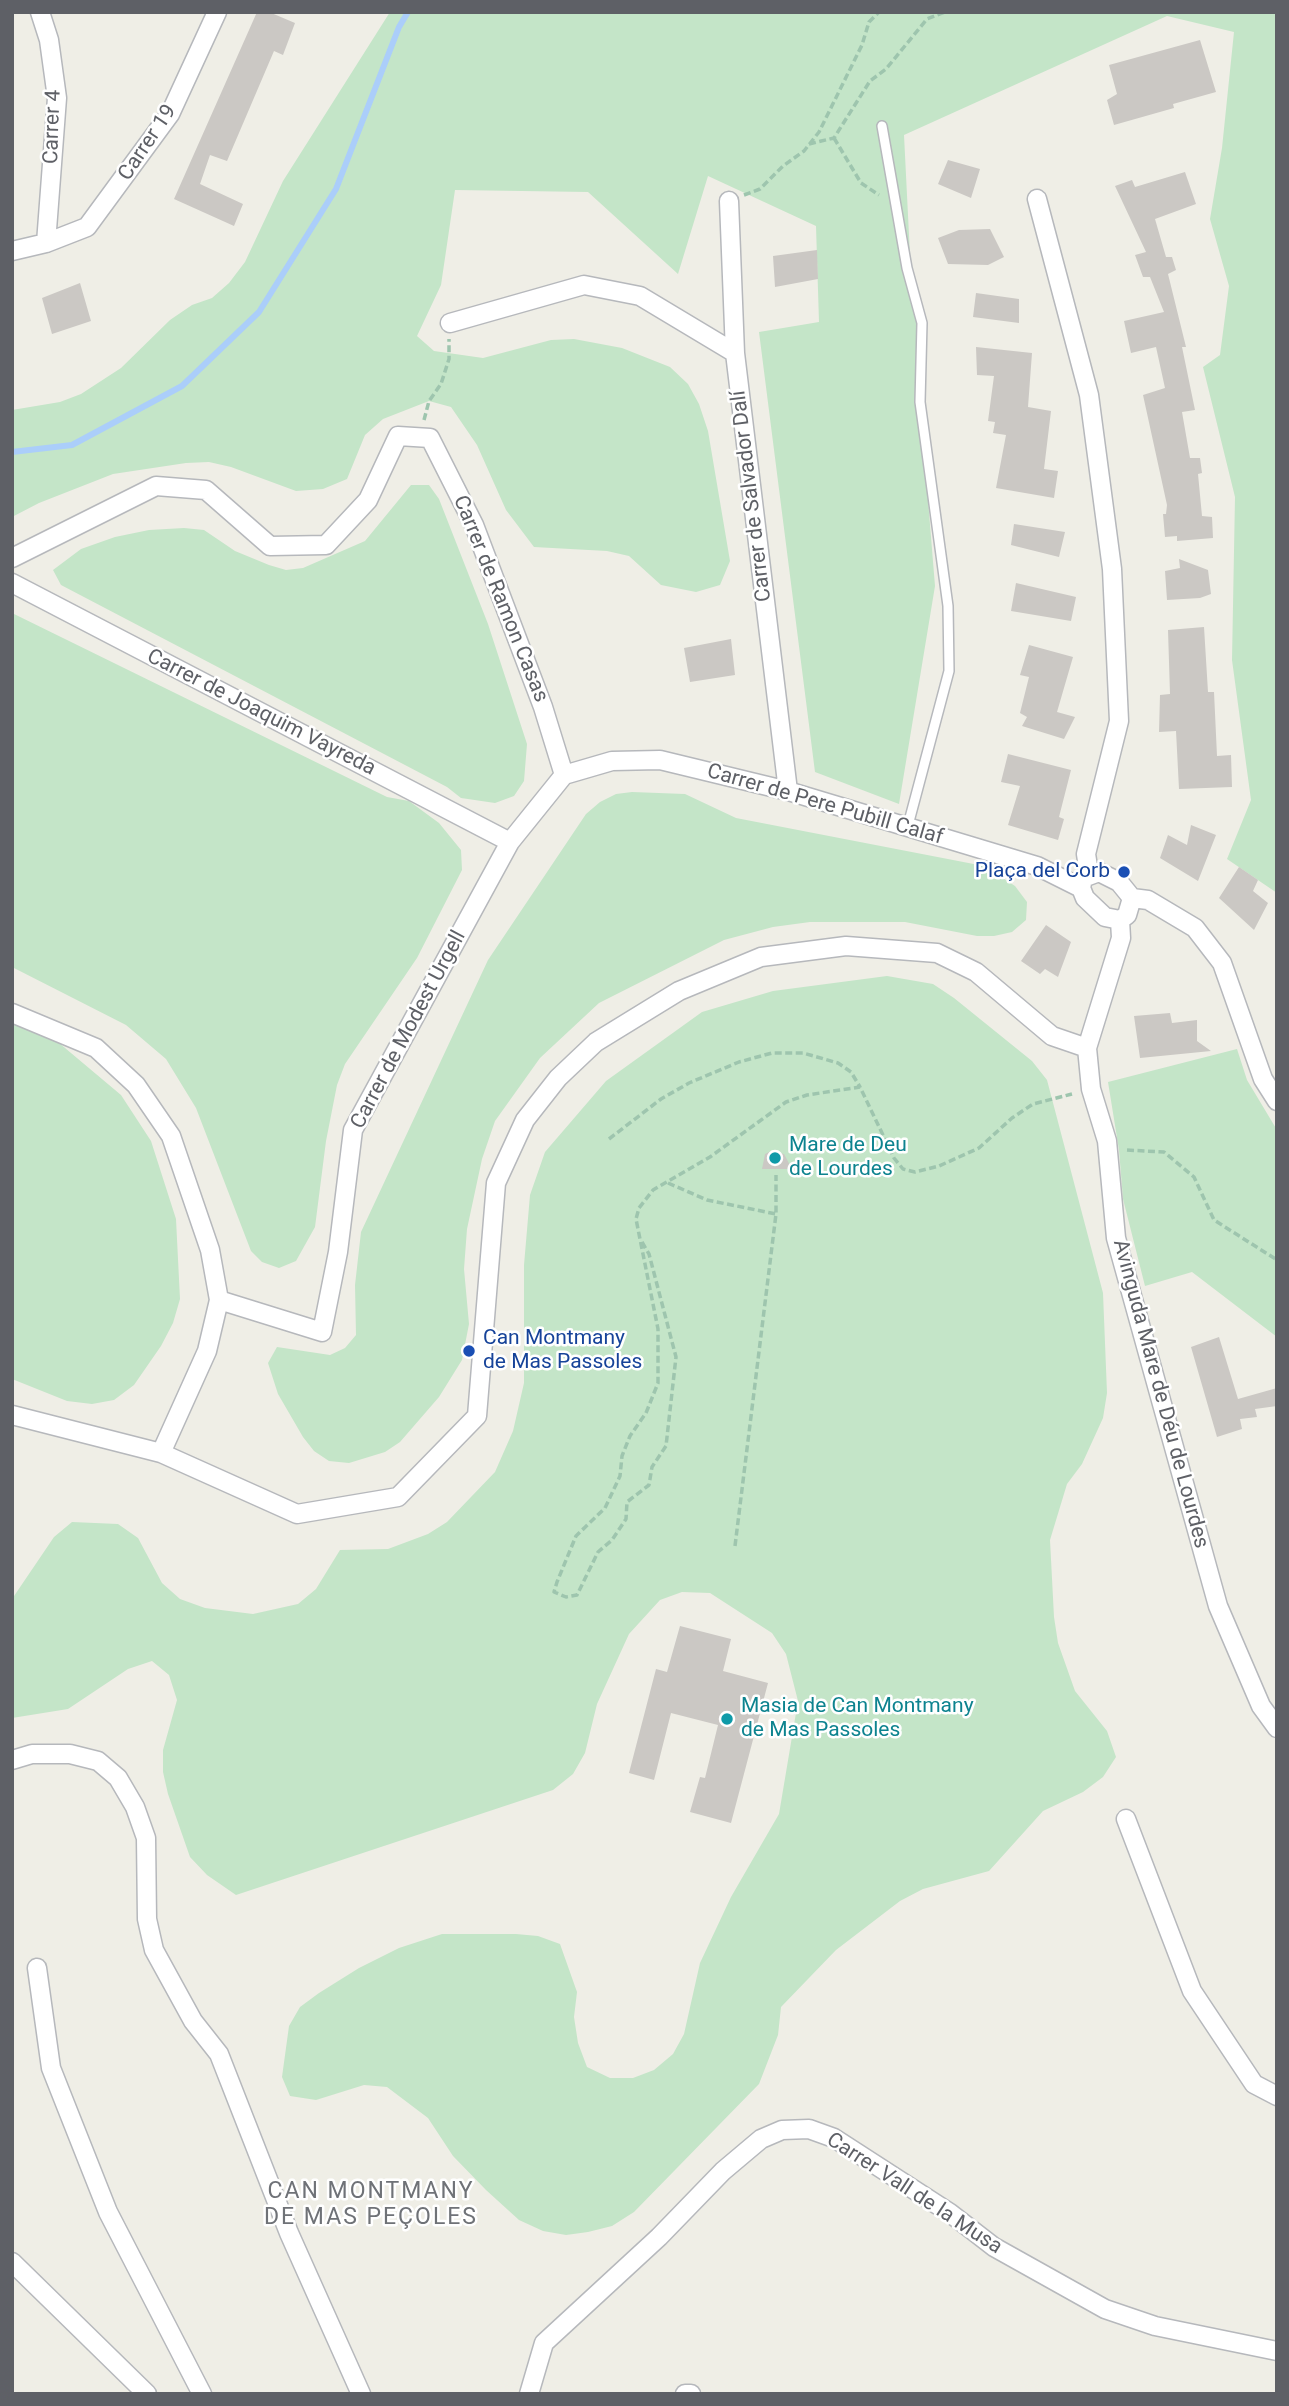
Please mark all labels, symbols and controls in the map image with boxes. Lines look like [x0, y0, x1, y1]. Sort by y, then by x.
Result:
street label: Carrer 4 [39, 89, 67, 165]
street label: Carrer 19 [113, 100, 183, 186]
street label: Carrer de Salvador Dalí [727, 389, 777, 603]
street label: Carrer de Ramon Casas [447, 492, 553, 706]
street label: Carrer de Joaquim Vayreda [142, 644, 380, 782]
street label: Carrer de Pere Pubill Calaf [704, 759, 946, 851]
place label: Plaça del Corb [975, 859, 1110, 885]
marker: Plaça del Corb [1116, 864, 1132, 880]
street label: Carrer de Modest Urgell [346, 927, 472, 1133]
place label: Mare de Deu de Lourdes [789, 1133, 907, 1183]
marker: Mare de Deu de Lourdes [767, 1150, 783, 1166]
street label: Avinguda Mare de Déu de Lourdes [1107, 1237, 1213, 1551]
place label: Can Montmany de Mas Passoles [483, 1326, 642, 1376]
marker: Can Montmany de Mas Passoles [461, 1343, 477, 1359]
place label: Masia de Can Montmany de Mas Passoles [741, 1694, 974, 1744]
marker: Masia de Can Montmany de Mas Passoles [719, 1711, 735, 1727]
street label: Carrer Vall de la Musa [821, 2128, 1007, 2260]
district label: CAN MONTMANY DE MAS PEÇOLES [266, 2178, 476, 2232]

